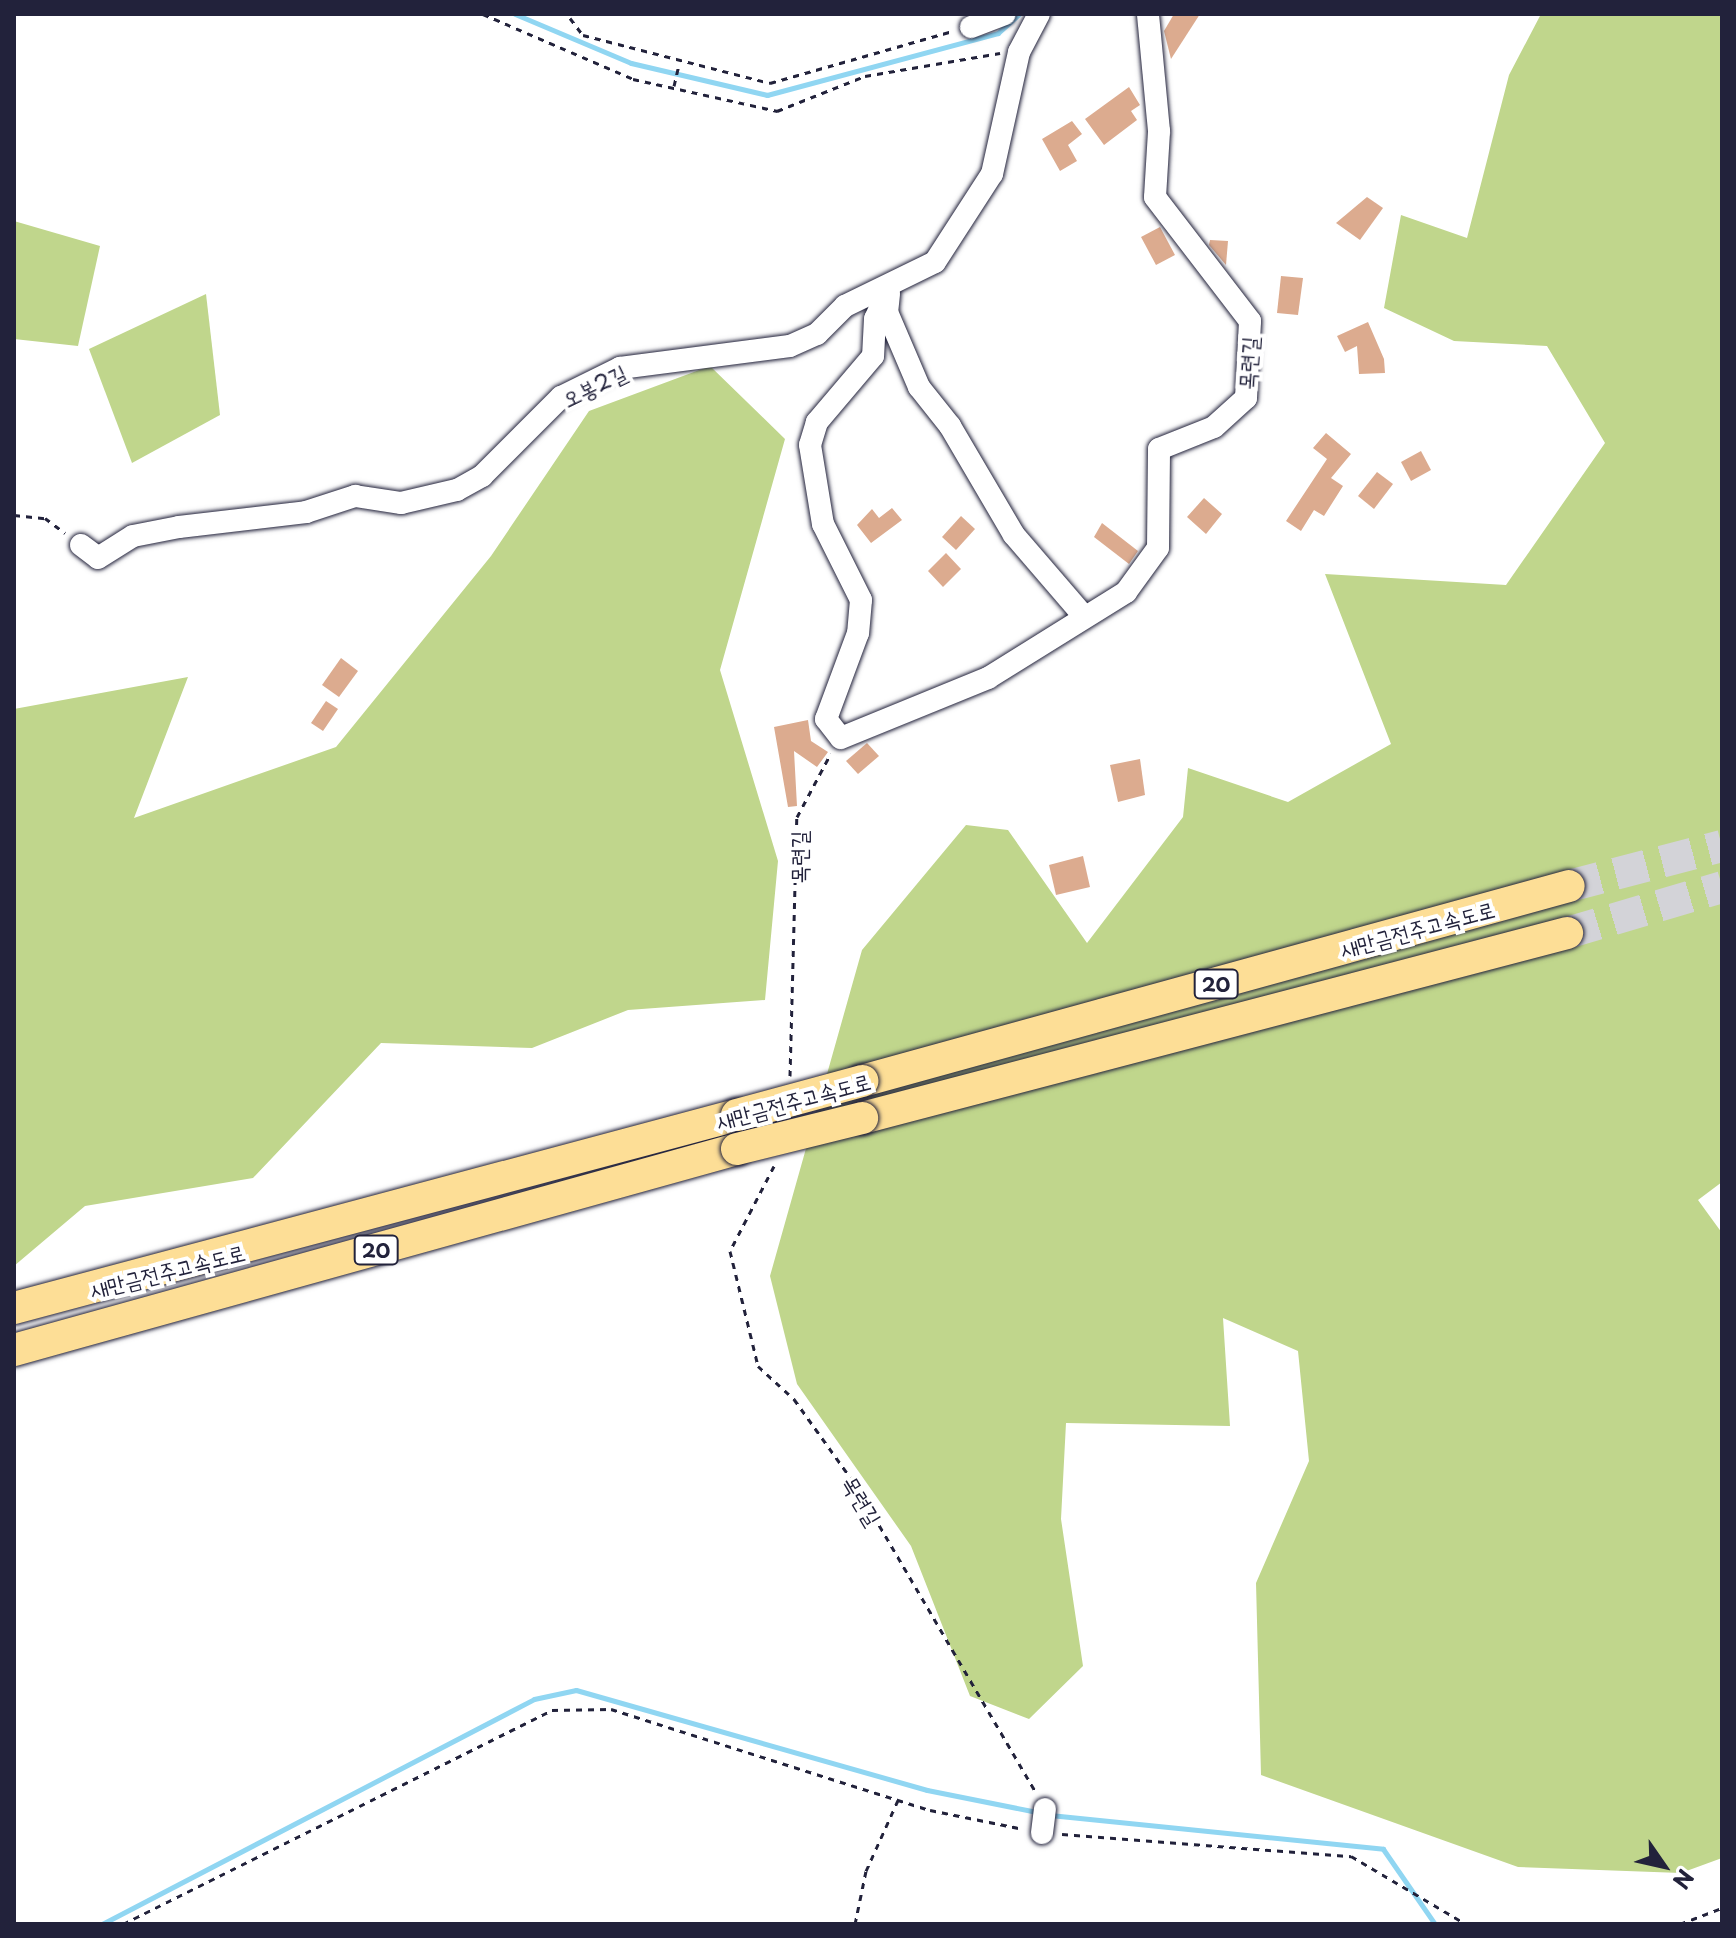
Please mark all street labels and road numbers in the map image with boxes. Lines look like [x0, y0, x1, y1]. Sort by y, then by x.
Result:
street label: 목련길 [1232, 336, 1262, 390]
street label: 오봉2길 [557, 358, 631, 412]
street label: 목련길 [785, 830, 811, 884]
street label: 새만금전주고속도로 [1337, 895, 1497, 961]
road number: 20 [1192, 968, 1240, 1000]
street label: 새만금전주고속도로 [713, 1067, 873, 1133]
road number: 20 [352, 1234, 400, 1266]
street label: 새만금전주고속도로 [87, 1238, 247, 1302]
street label: 목련길 [838, 1470, 888, 1530]

